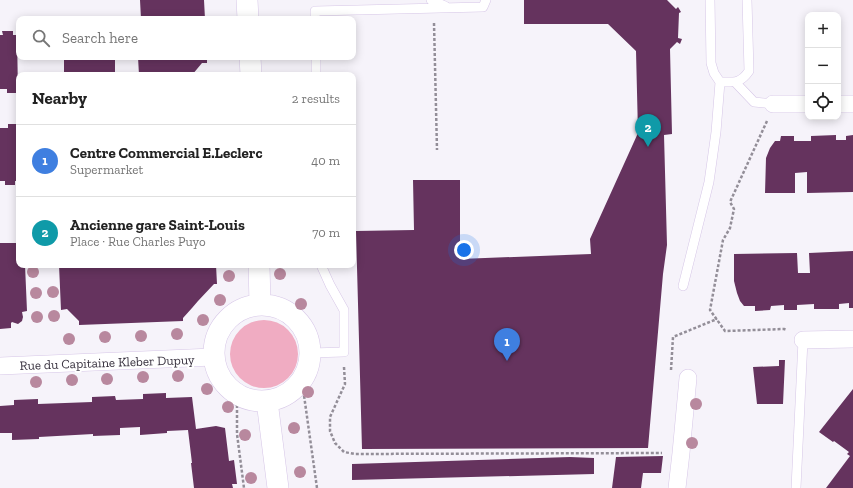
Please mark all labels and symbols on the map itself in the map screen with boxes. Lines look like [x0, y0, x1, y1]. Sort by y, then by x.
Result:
pin: 2 [635, 114, 661, 147]
your location [454, 240, 474, 260]
pin: 1 [494, 328, 520, 361]
street label: Rue du Capitaine Kleber Dupuy [19, 352, 195, 373]

